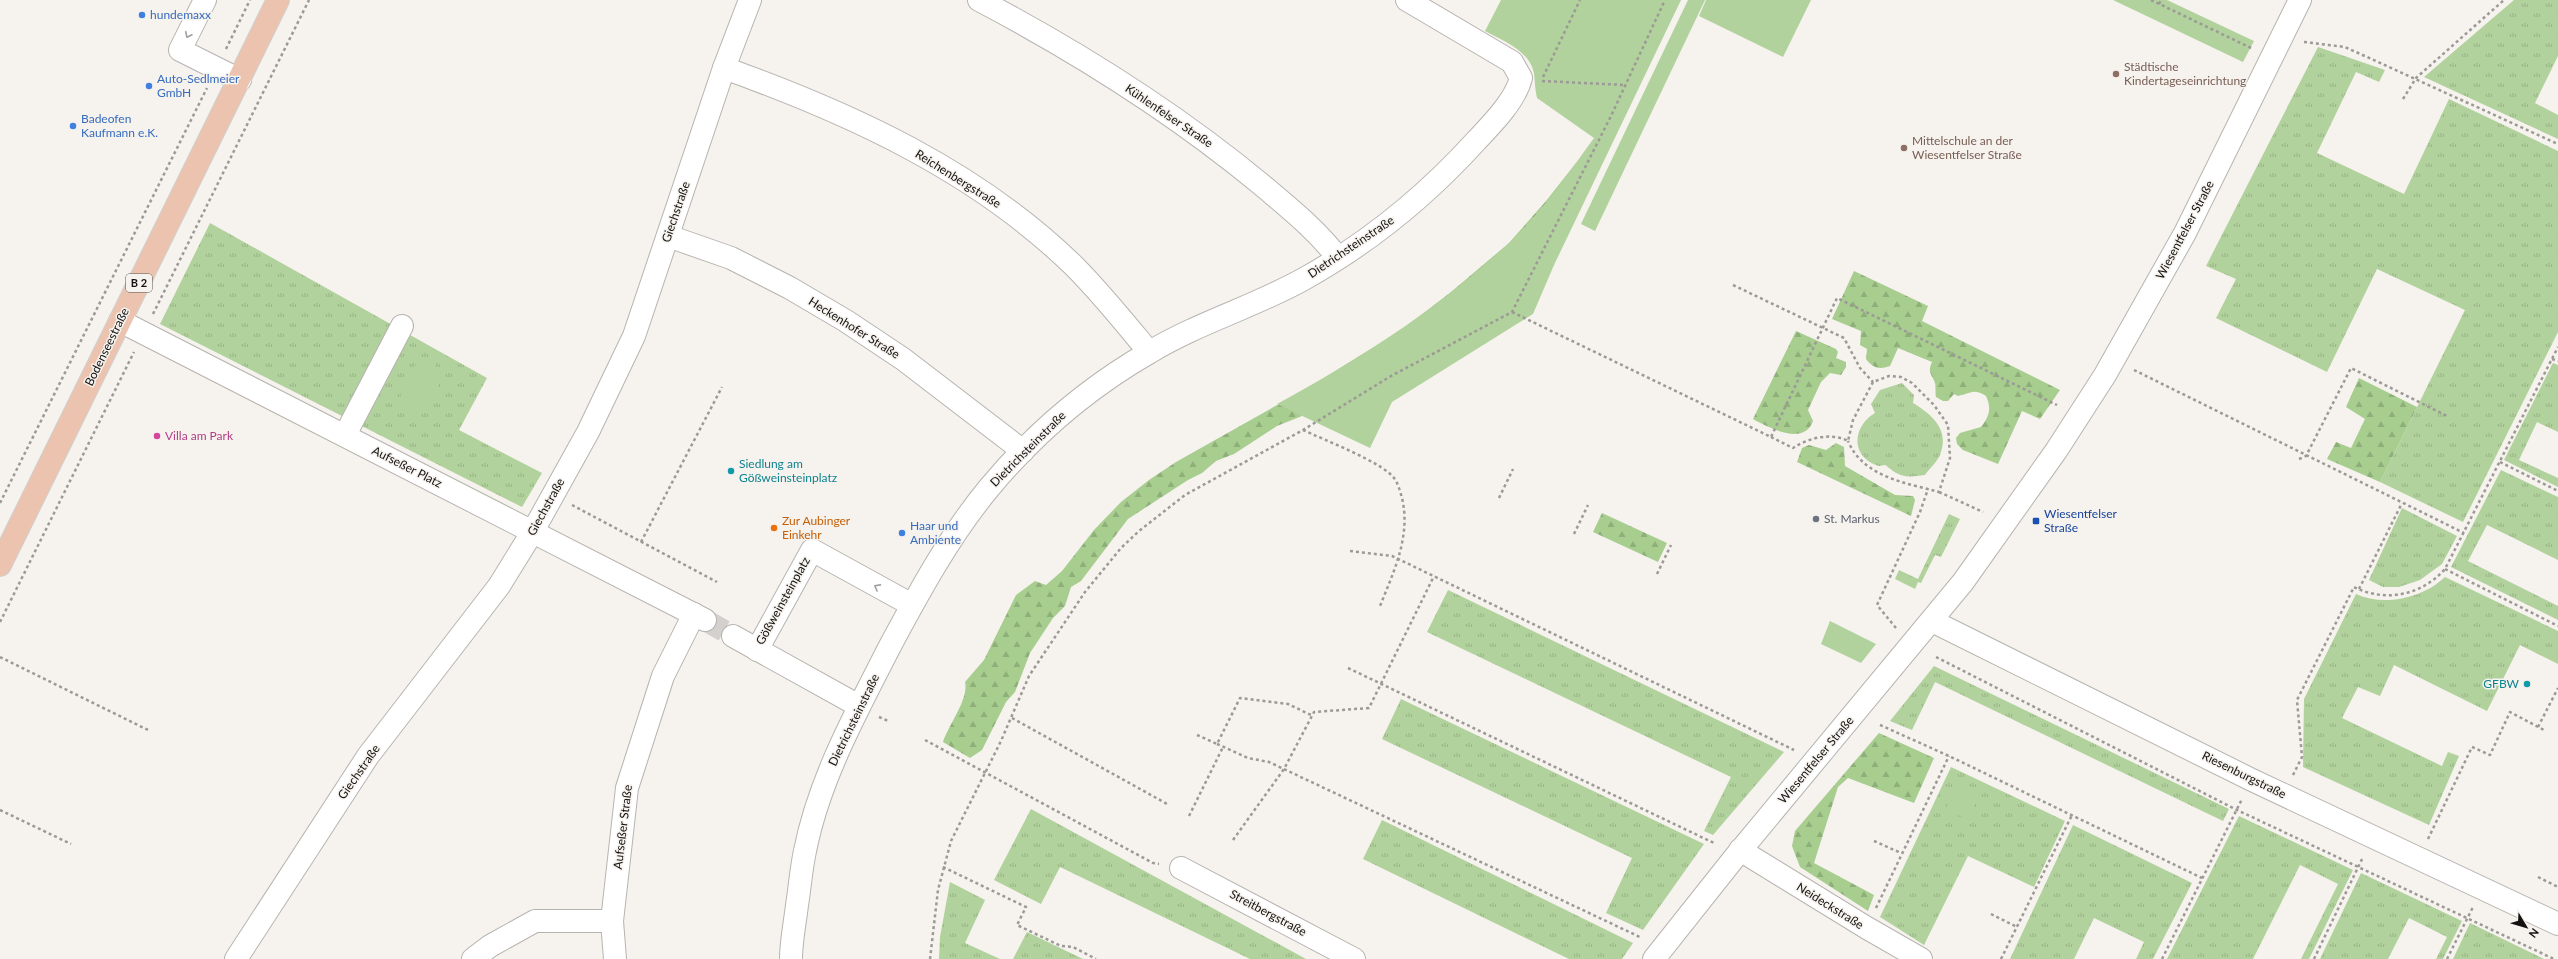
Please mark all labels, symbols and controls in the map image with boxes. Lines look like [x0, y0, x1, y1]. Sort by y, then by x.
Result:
place label: hundemaxx [150, 7, 211, 22]
marker: hundemaxx [137, 10, 147, 20]
one-way arrow [185, 31, 193, 38]
place label: Städtische Kindertageseinrichtung [2124, 59, 2246, 88]
marker: Städtische Kindertageseinrichtung [2111, 69, 2121, 79]
place label: Auto-Sedlmeier GmbH [157, 71, 240, 100]
marker: Auto-Sedlmeier GmbH [144, 81, 154, 91]
street label: Kühlenfelser Straße [1122, 81, 1216, 151]
place label: Badeofen Kaufmann e.K. [81, 111, 158, 140]
marker: Badeofen Kaufmann e.K. [68, 121, 78, 131]
place label: Mittelschule an der Wiesentfelser Straße [1912, 133, 2022, 162]
marker: Mittelschule an der Wiesentfelser Straße [1899, 143, 1909, 153]
street label: Reichenbergstraße [913, 146, 1004, 211]
street label: Wiesentfelser Straße [2152, 178, 2217, 282]
street label: Giechstraße [658, 179, 693, 244]
street label: Dietrichsteinstraße [1305, 212, 1397, 281]
road number: B 2 [126, 274, 152, 292]
street label: Heckenhofer Straße [806, 293, 903, 362]
street label: Bodenseestraße [81, 305, 132, 388]
street label: Dietrichsteinstraße [987, 408, 1069, 490]
place label: Villa am Park [165, 428, 234, 443]
marker: Villa am Park [152, 431, 162, 441]
street label: Aufseßer Platz [370, 443, 445, 491]
place label: Siedlung am Gößweinsteinplatz [739, 456, 838, 485]
marker: Siedlung am Gößweinsteinplatz [726, 466, 736, 476]
street label: Giechstraße [524, 475, 567, 538]
place label: Wiesentfelser Straße [2044, 506, 2117, 535]
place label: St. Markus [1824, 511, 1880, 526]
place label: Zur Aubinger Einkehr [782, 513, 851, 542]
marker: St. Markus [1811, 514, 1821, 524]
marker: Wiesentfelser Straße [2031, 516, 2041, 526]
place label: Haar und Ambiente [910, 518, 961, 547]
marker: Zur Aubinger Einkehr [769, 523, 779, 533]
marker: Haar und Ambiente [897, 528, 907, 538]
street label: Gößweinsteinplatz [752, 554, 813, 647]
one-way arrow [874, 584, 882, 591]
street label: Dietrichsteinstraße [825, 671, 882, 768]
place label: GFBW [2483, 676, 2520, 691]
marker: GFBW [2522, 679, 2532, 689]
street label: Wiesentfelser Straße [1775, 713, 1857, 807]
street label: Giechstraße [334, 741, 383, 802]
street label: Riesenburgstraße [2200, 748, 2289, 801]
street label: Aufseßer Straße [610, 784, 635, 870]
street label: Neideckstraße [1794, 879, 1867, 932]
street label: Streitbergstraße [1227, 886, 1309, 939]
north arrow [2506, 907, 2546, 947]
text: N [2527, 926, 2542, 941]

